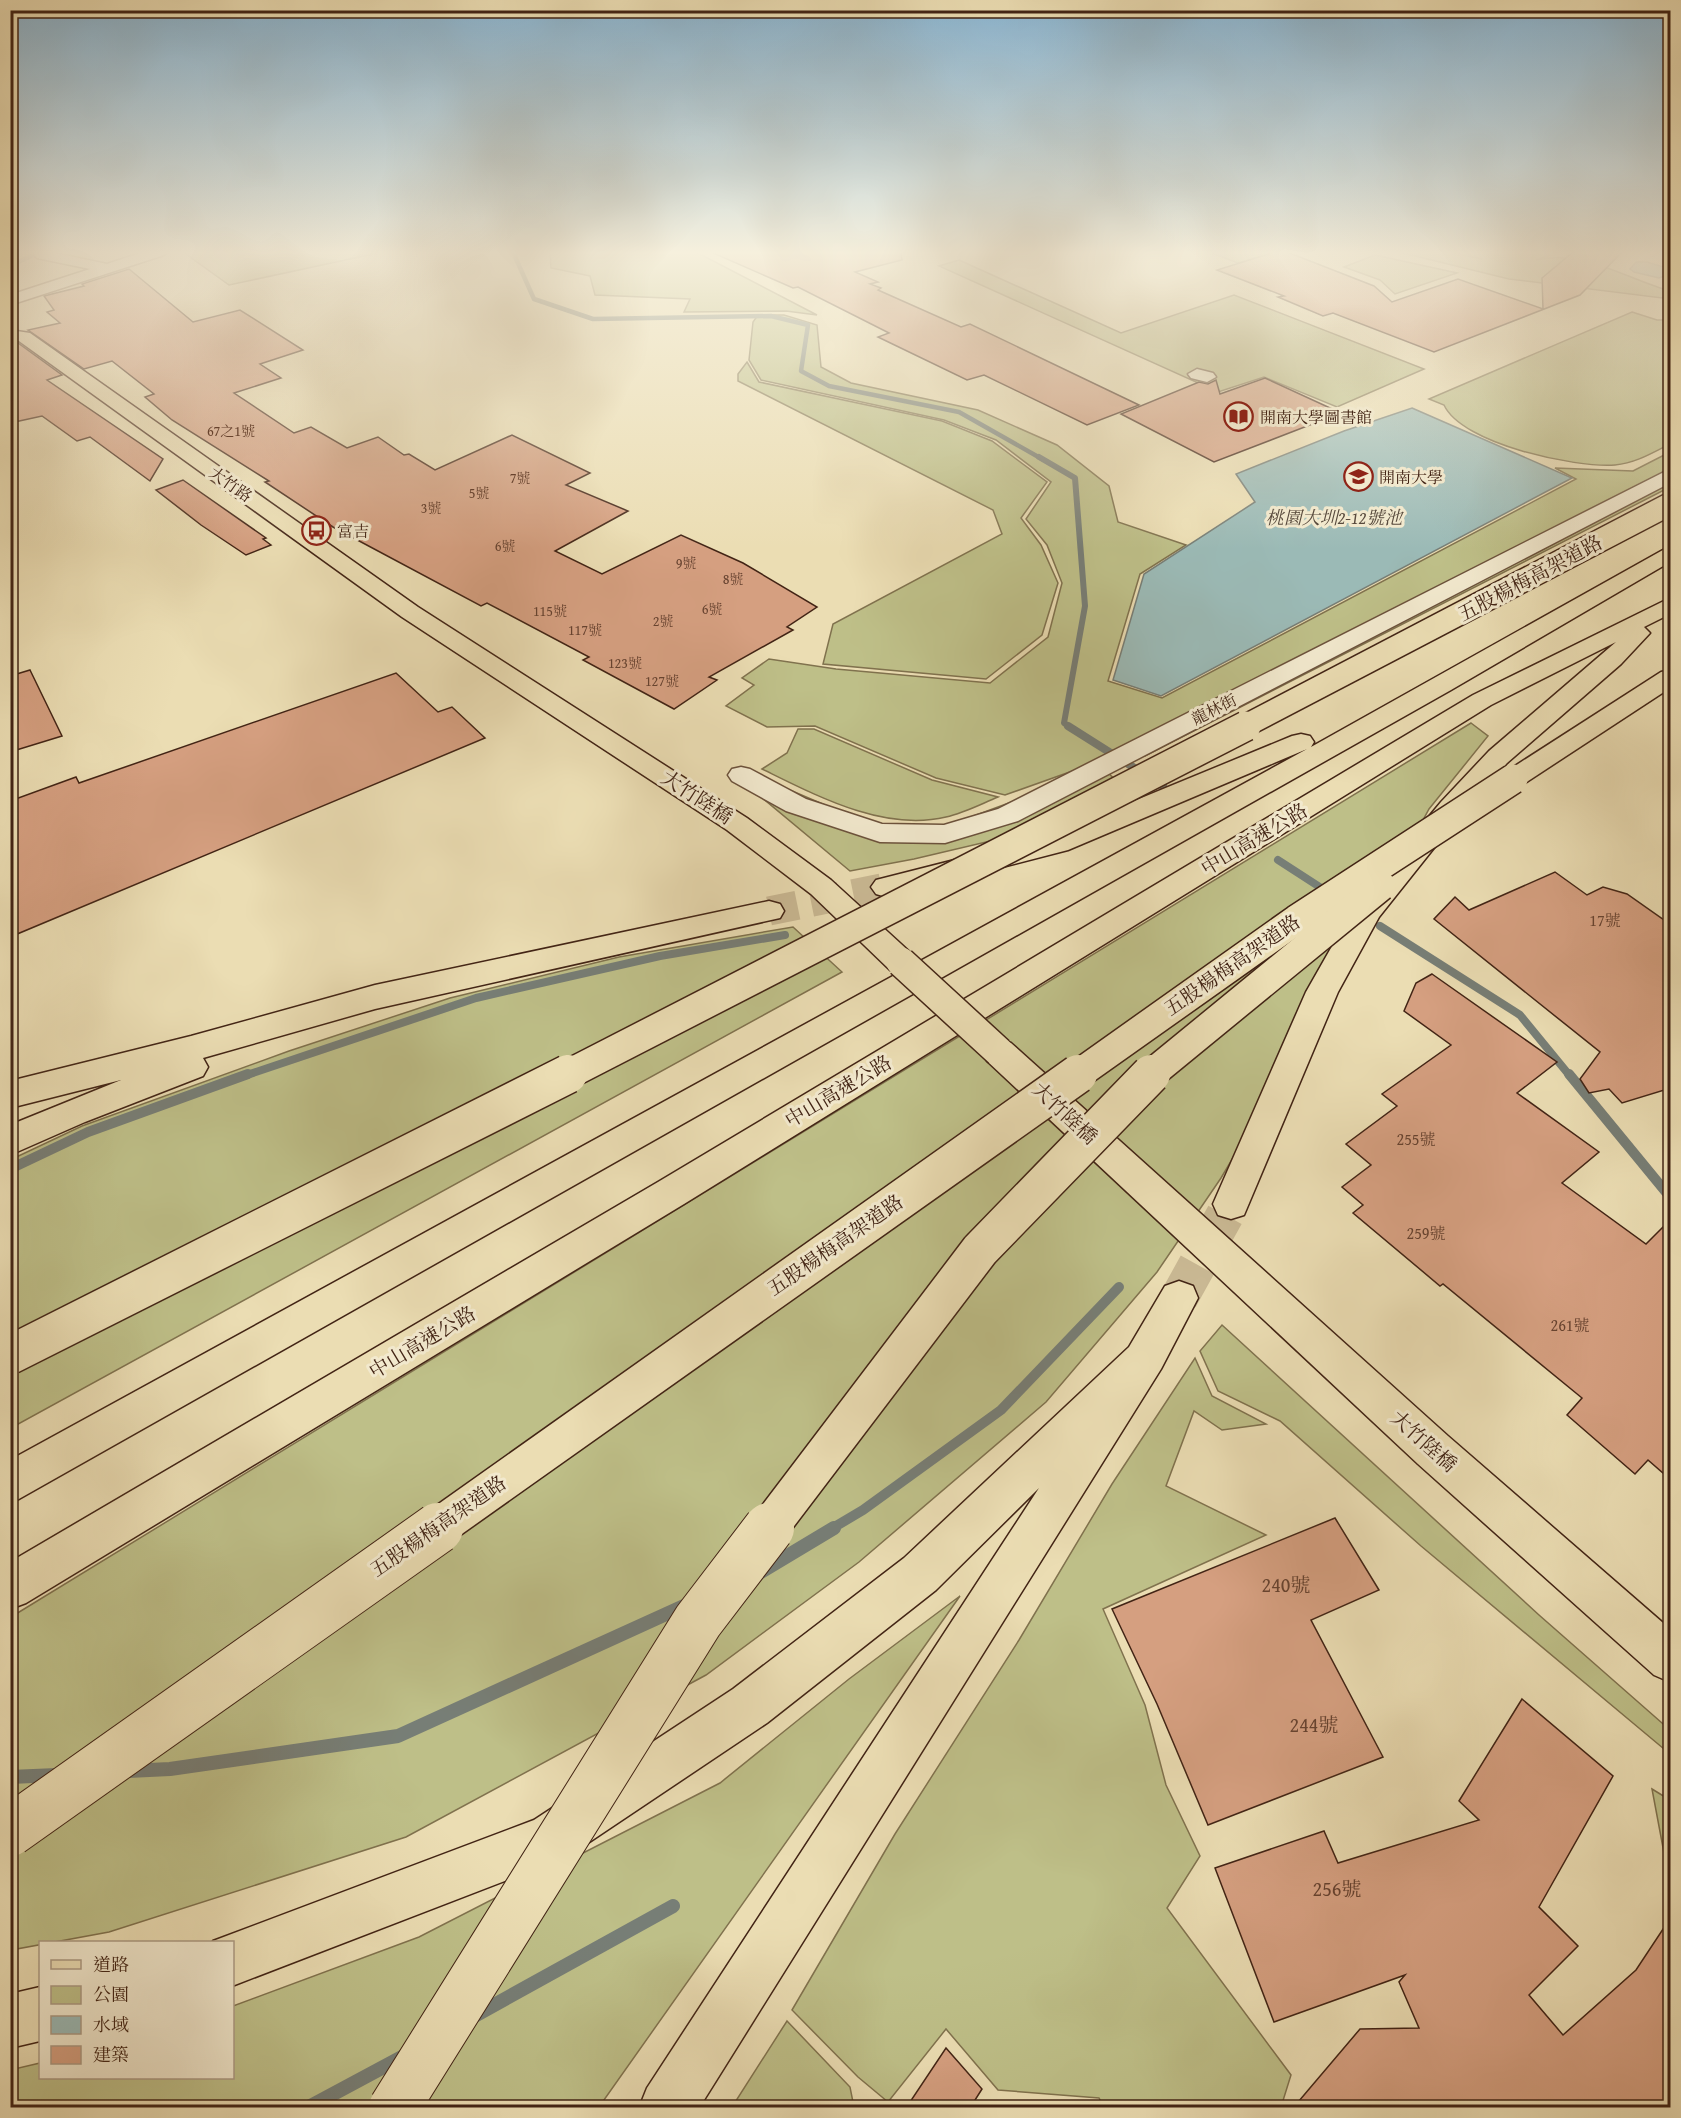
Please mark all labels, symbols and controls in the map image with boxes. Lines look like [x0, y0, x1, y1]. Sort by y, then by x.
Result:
library icon: 開南大學圖書館 [1223, 401, 1255, 433]
place label: 開南大學圖書館 [1260, 405, 1372, 429]
house number: 67之1號 [207, 421, 255, 441]
street label: 大竹路 [204, 460, 258, 508]
school or university icon: 開南大學 [1342, 461, 1374, 493]
place label: 開南大學 [1379, 465, 1443, 489]
house number: 7號 [510, 468, 530, 488]
house number: 5號 [469, 483, 489, 503]
house number: 3號 [421, 498, 441, 518]
water label: 桃園大圳2-12號池 [1266, 504, 1404, 531]
bus stop icon: 富吉 [300, 515, 332, 547]
place label: 富吉 [337, 519, 369, 543]
street label: 五股楊梅高架道路 [1452, 527, 1607, 628]
house number: 6號 [495, 536, 515, 556]
house number: 9號 [676, 553, 696, 573]
house number: 8號 [723, 569, 743, 589]
house number: 6號 [702, 599, 722, 619]
house number: 115號 [533, 601, 567, 621]
house number: 2號 [653, 611, 673, 631]
house number: 117號 [568, 620, 602, 640]
house number: 123號 [608, 653, 642, 673]
house number: 127號 [645, 671, 679, 691]
street label: 龍林街 [1187, 687, 1241, 731]
street label: 大竹陸橋 [656, 763, 739, 831]
street label: 中山高速公路 [1195, 795, 1313, 882]
street label: 五股楊梅高架道路 [1158, 907, 1306, 1022]
house number: 17號 [1589, 908, 1621, 932]
street label: 中山高速公路 [779, 1047, 897, 1134]
street label: 大竹陸橋 [1026, 1075, 1104, 1151]
house number: 255號 [1396, 1127, 1436, 1151]
street label: 五股楊梅高架道路 [761, 1187, 909, 1302]
house number: 259號 [1406, 1221, 1446, 1245]
street label: 中山高速公路 [363, 1298, 481, 1385]
house number: 261號 [1550, 1313, 1590, 1337]
street label: 大竹陸橋 [1385, 1403, 1464, 1478]
street label: 五股楊梅高架道路 [364, 1468, 512, 1583]
house number: 240號 [1262, 1570, 1310, 1599]
house number: 244號 [1290, 1710, 1338, 1739]
house number: 256號 [1313, 1874, 1361, 1903]
legend [39, 1941, 234, 2079]
text: 道路 [93, 1951, 129, 1978]
text: 公園 [93, 1981, 129, 2008]
text: 水域 [93, 2011, 129, 2038]
text: 建築 [93, 2041, 129, 2068]

